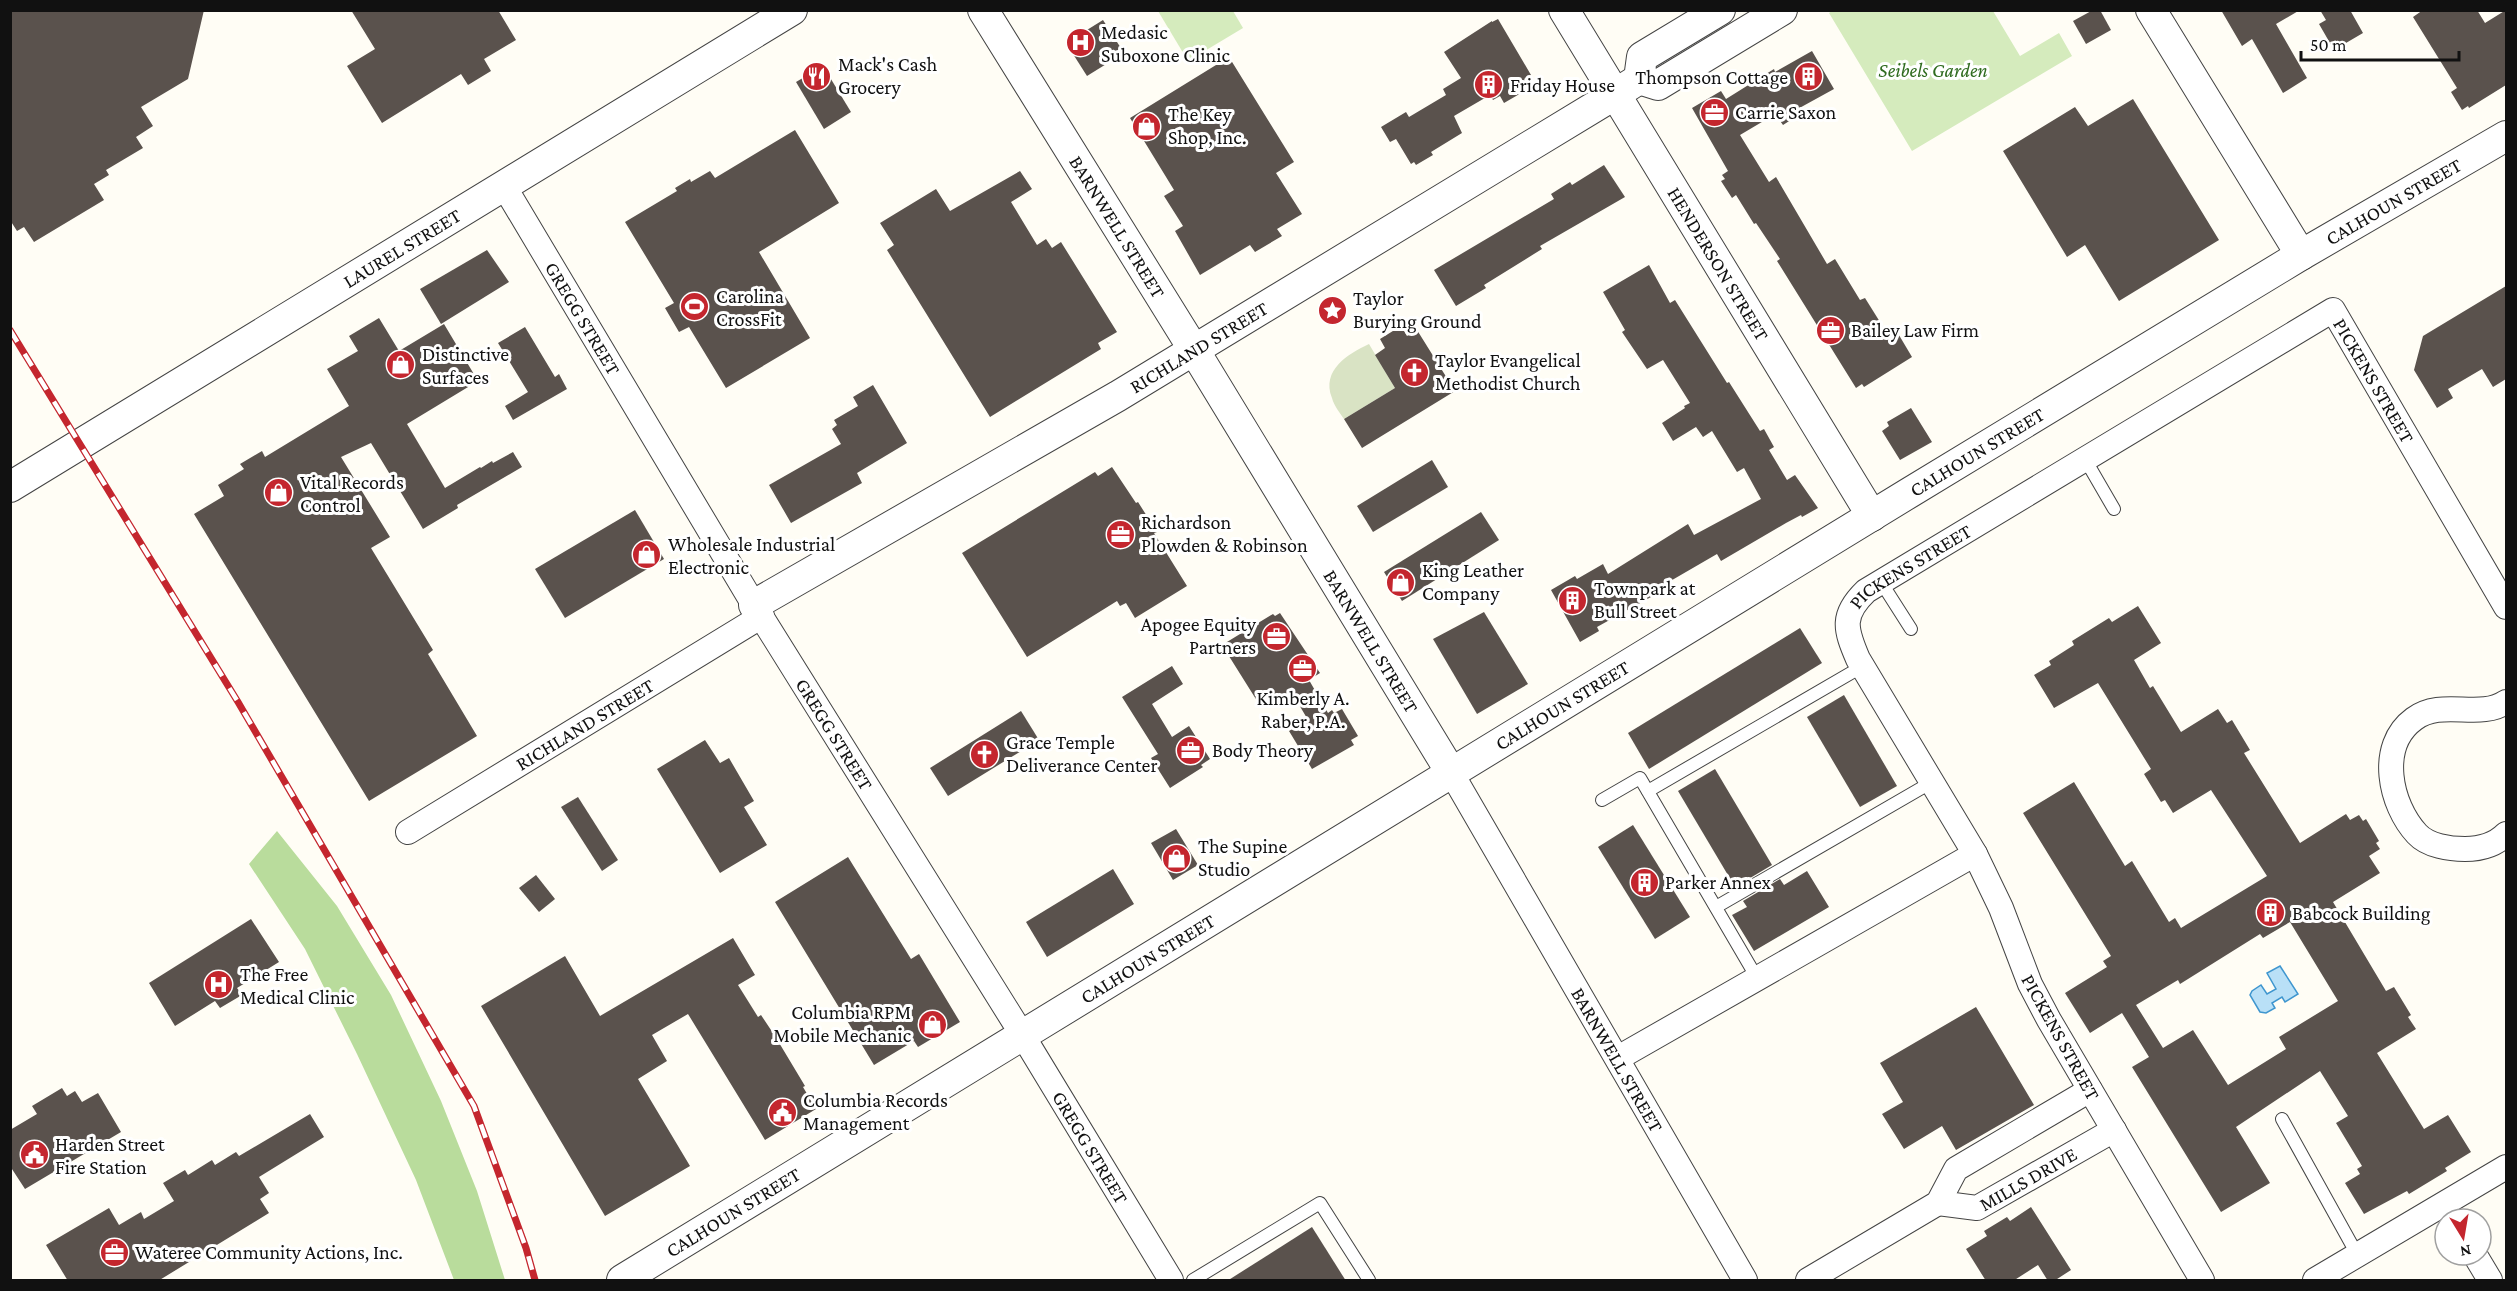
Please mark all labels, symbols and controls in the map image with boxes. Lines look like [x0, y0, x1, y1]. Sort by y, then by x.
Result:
place label: Medasic Suboxone Clinic [1101, 21, 1230, 66]
scale bar [2301, 24, 2458, 62]
hospital icon: Medasic Suboxone Clinic [1064, 27, 1096, 59]
text: 50 m [2310, 35, 2347, 55]
place label: Mack's Cash Grocery [838, 53, 938, 99]
park label: Seibels Garden [1878, 59, 1988, 81]
restaurant icon: Mack's Cash Grocery [801, 60, 833, 92]
building icon: Thompson Cottage [1793, 61, 1825, 93]
place label: Thompson Cottage [1635, 66, 1788, 89]
building icon: Friday House [1473, 69, 1505, 101]
place label: Friday House [1510, 74, 1615, 97]
office icon: Carrie Saxon [1698, 96, 1730, 128]
place label: Carrie Saxon [1735, 101, 1837, 123]
place label: The Key Shop, Inc. [1168, 103, 1246, 149]
shop icon: The Key Shop, Inc. [1131, 110, 1163, 142]
street label: BARNWELL STREET [1065, 151, 1170, 302]
street label: CALHOUN STREET [2322, 153, 2465, 249]
street label: HENDERSON STREET [1663, 183, 1774, 345]
street label: LAUREL STREET [339, 204, 465, 292]
street label: GREGG STREET [541, 258, 625, 379]
place label: Carolina CrossFit [716, 285, 784, 330]
place label: Taylor Burying Ground [1353, 287, 1482, 333]
sports icon: Carolina CrossFit [679, 291, 711, 323]
place icon: Taylor Burying Ground [1316, 294, 1348, 326]
street label: RICHLAND STREET [1126, 297, 1272, 397]
office icon: Bailey Law Firm [1814, 314, 1846, 346]
street label: PICKENS STREET [2329, 314, 2419, 447]
place label: Bailey Law Firm [1851, 319, 1979, 342]
place label: Distinctive Surfaces [422, 343, 509, 388]
shop icon: Distinctive Surfaces [385, 349, 417, 381]
place label: Taylor Evangelical Methodist Church [1435, 349, 1581, 394]
church icon: Taylor Evangelical Methodist Church [1398, 356, 1430, 388]
street label: CALHOUN STREET [1906, 403, 2048, 501]
place label: Vital Records Control [300, 471, 404, 516]
shop icon: Vital Records Control [263, 477, 295, 509]
place label: Richardson Plowden & Robinson [1141, 511, 1308, 556]
office icon: Richardson Plowden & Robinson [1104, 518, 1136, 550]
street label: PICKENS STREET [1844, 519, 1975, 613]
place label: Wholesale Industrial Electronic [668, 533, 835, 578]
shop icon: Wholesale Industrial Electronic [631, 539, 663, 571]
place label: King Leather Company [1422, 559, 1524, 605]
street label: BARNWELL STREET [1319, 566, 1423, 717]
shop icon: King Leather Company [1385, 566, 1417, 598]
place label: Townpark at Bull Street [1594, 577, 1696, 622]
building icon: Townpark at Bull Street [1557, 584, 1589, 616]
place label: Apogee Equity Partners [1141, 613, 1257, 658]
office icon: Apogee Equity Partners [1261, 620, 1293, 652]
office icon: Kimberly A. Raber, P.A. [1287, 652, 1319, 684]
street label: CALHOUN STREET [1491, 656, 1633, 754]
street label: RICHLAND STREET [512, 674, 658, 775]
street label: GREGG STREET [791, 674, 878, 794]
place label: Kimberly A. Raber, P.A. [1256, 687, 1350, 732]
place label: Grace Temple Deliverance Center [1006, 731, 1158, 776]
office icon: Body Theory [1175, 734, 1207, 766]
church icon: Grace Temple Deliverance Center [969, 738, 1001, 770]
place label: Body Theory [1212, 739, 1314, 762]
place label: The Supine Studio [1198, 835, 1288, 880]
shop icon: The Supine Studio [1161, 842, 1193, 874]
building icon: Parker Annex [1628, 866, 1660, 898]
place label: Parker Annex [1665, 871, 1771, 893]
building icon: Babcock Building [2255, 897, 2287, 929]
place label: Babcock Building [2292, 902, 2431, 925]
street label: CALHOUN STREET [1076, 909, 1219, 1008]
place label: The Free Medical Clinic [240, 963, 355, 1008]
hospital icon: The Free Medical Clinic [203, 969, 235, 1001]
street label: PICKENS STREET [2017, 970, 2105, 1104]
street label: BARNWELL STREET [1567, 983, 1668, 1136]
place label: Columbia RPM Mobile Mechanic [773, 1001, 912, 1046]
shop icon: Columbia RPM Mobile Mechanic [916, 1008, 948, 1040]
street label: GREGG STREET [1048, 1087, 1133, 1207]
place label: Columbia Records Management [803, 1089, 948, 1135]
public building icon: Columbia Records Management [766, 1096, 798, 1128]
place label: Harden Street Fire Station [55, 1133, 165, 1178]
public building icon: Harden Street Fire Station [18, 1139, 50, 1171]
street label: MILLS DRIVE [1975, 1143, 2081, 1215]
street label: CALHOUN STREET [662, 1163, 804, 1262]
north arrow [2433, 1207, 2493, 1267]
office icon: Wateree Community Actions, Inc. [98, 1236, 130, 1268]
place label: Wateree Community Actions, Inc. [135, 1241, 403, 1264]
text: N [2459, 1242, 2473, 1261]

